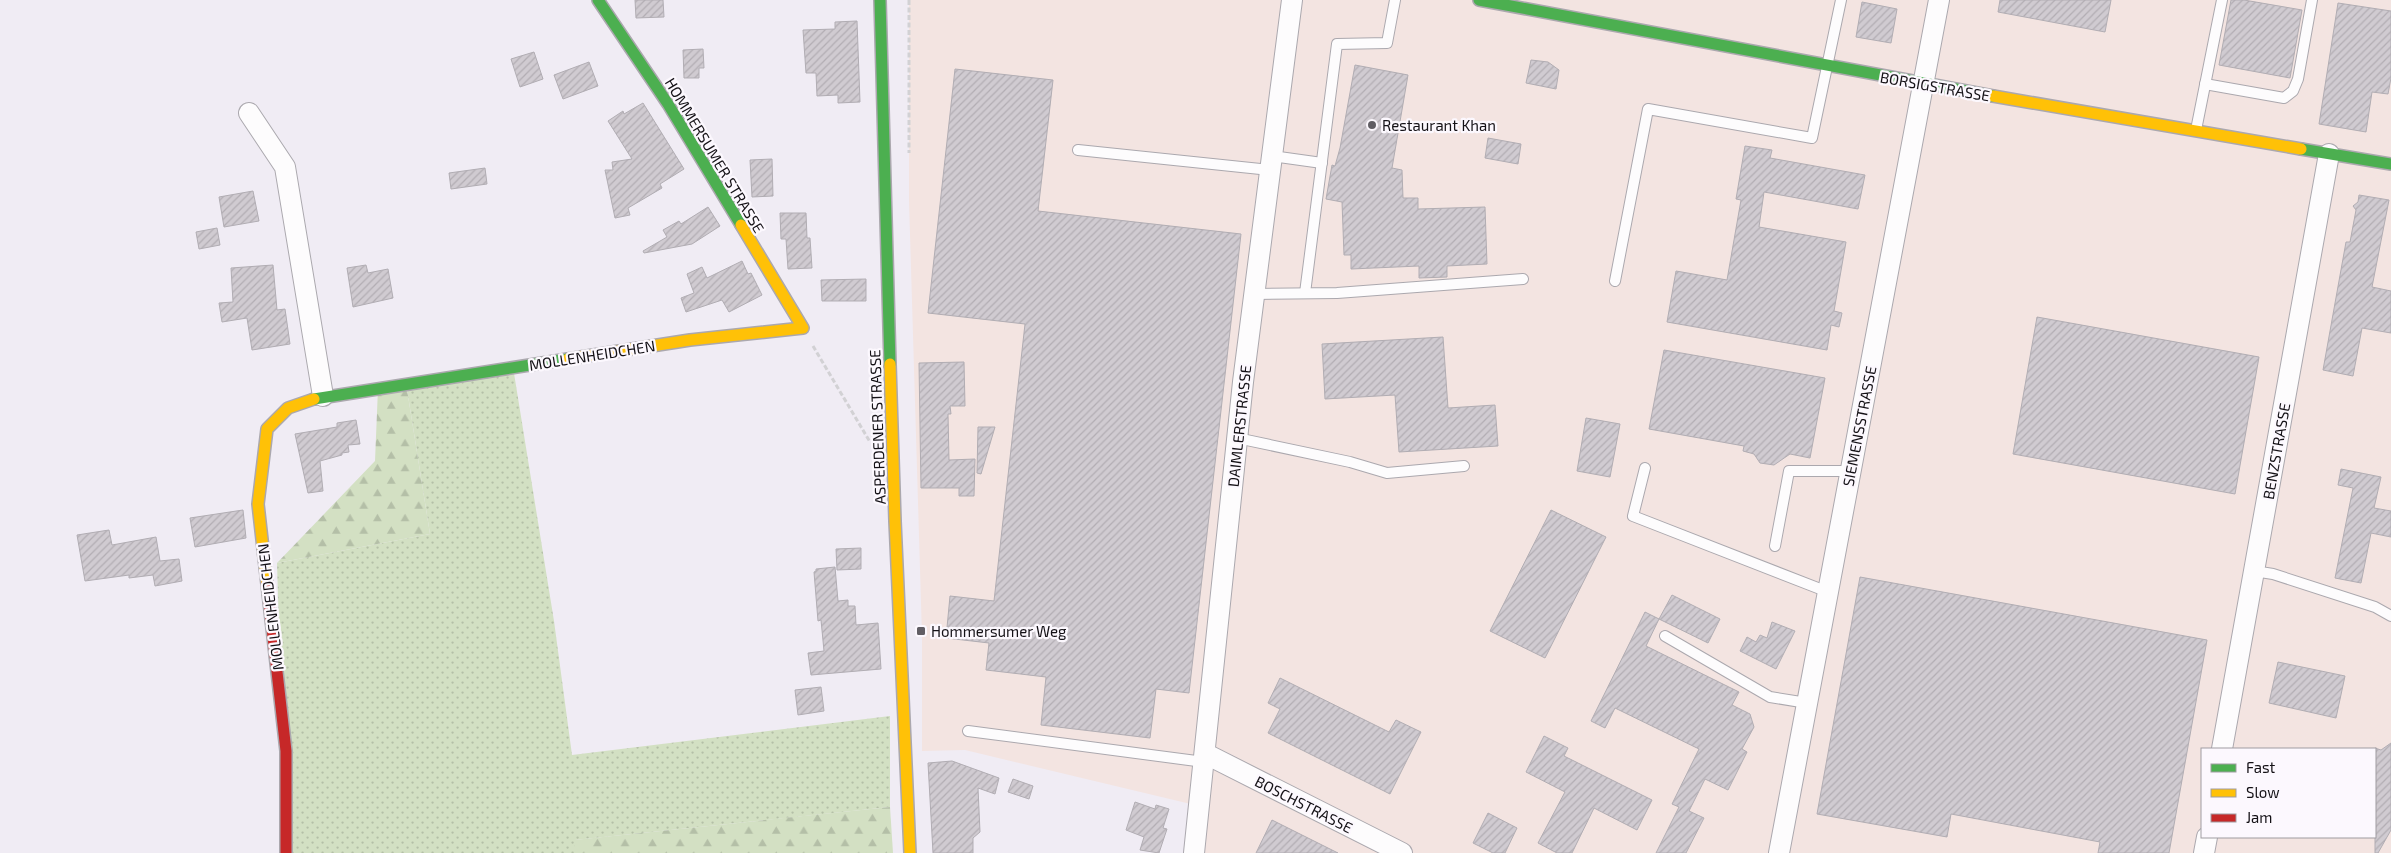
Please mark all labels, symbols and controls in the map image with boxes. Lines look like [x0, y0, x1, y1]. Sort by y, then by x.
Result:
street label: BORSIGSTRASSE [1879, 67, 1991, 105]
street label: HOMMERSUMER STRASSE [662, 74, 768, 236]
place label: Restaurant Khan [1382, 116, 1496, 134]
marker: Restaurant Khan [1366, 119, 1378, 131]
street label: MOLLENHEIDCHEN [528, 336, 656, 374]
street label: ASPERDENER STRASSE [865, 349, 889, 505]
street label: DAIMLERSTRASSE [1224, 364, 1254, 488]
street label: SIEMENSSTRASSE [1839, 364, 1879, 488]
street label: BENZSTRASSE [2259, 401, 2293, 501]
street label: MOLLENHEIDCHEN [253, 543, 287, 671]
place label: Hommersumer Weg [931, 622, 1067, 640]
marker: Hommersumer Weg [915, 625, 927, 637]
legend [2201, 748, 2376, 838]
text: Fast [2246, 758, 2276, 776]
street label: BOSCHSTRASSE [1252, 772, 1356, 836]
text: Slow [2246, 783, 2280, 801]
text: Jam [2246, 808, 2272, 826]

